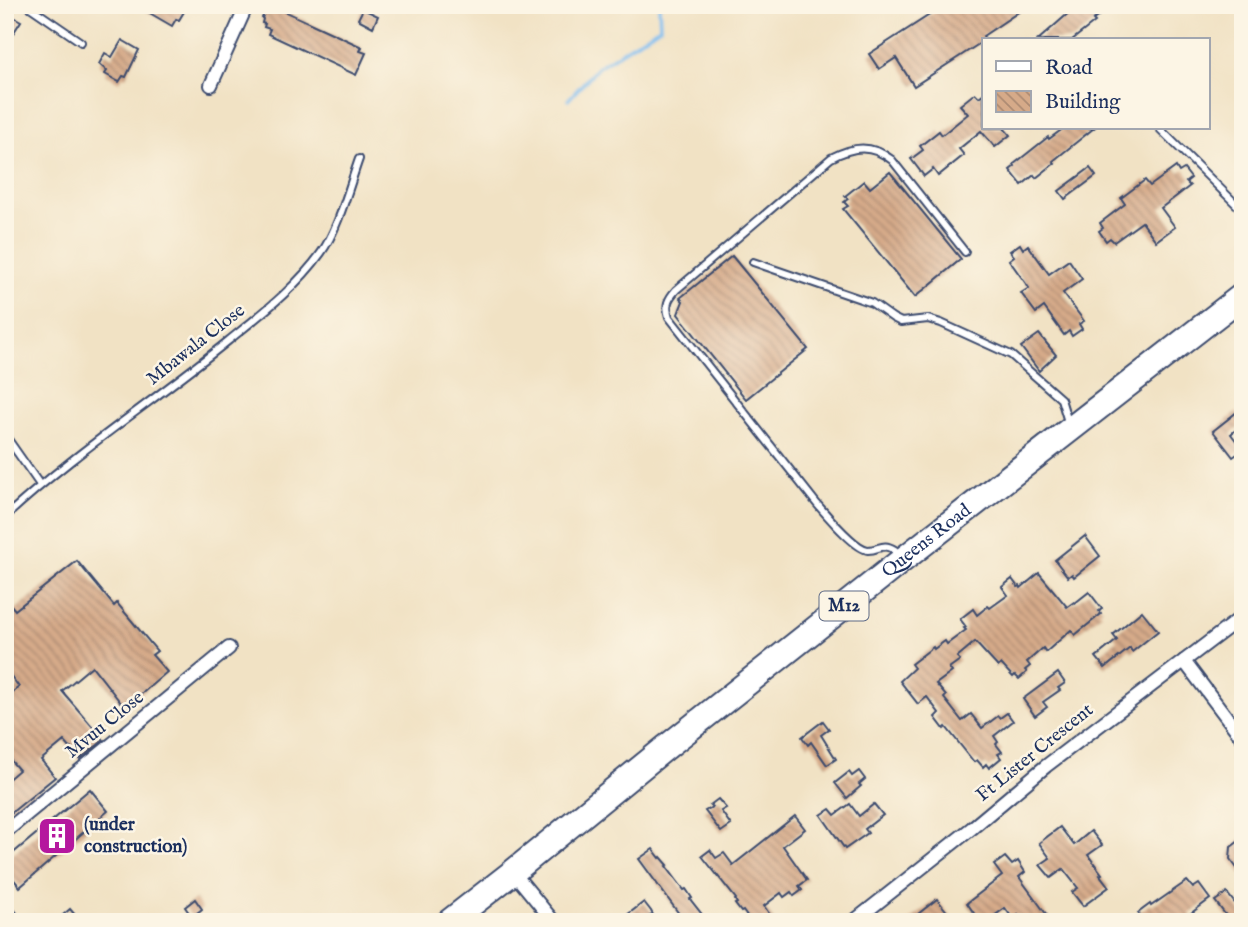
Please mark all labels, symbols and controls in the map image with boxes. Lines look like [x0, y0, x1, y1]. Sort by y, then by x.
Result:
legend [982, 38, 1210, 130]
text: Road [1045, 55, 1093, 82]
text: Building [1045, 89, 1121, 116]
street label: Mbawala Close [142, 299, 250, 391]
street label: Queens Road [877, 498, 977, 583]
road number: M12 [820, 592, 868, 620]
street label: Mvuu Close [61, 686, 149, 764]
street label: Ft Lister Crescent [972, 698, 1099, 808]
place label: (under construction) [84, 813, 187, 859]
building icon: (under construction) [36, 815, 78, 857]

